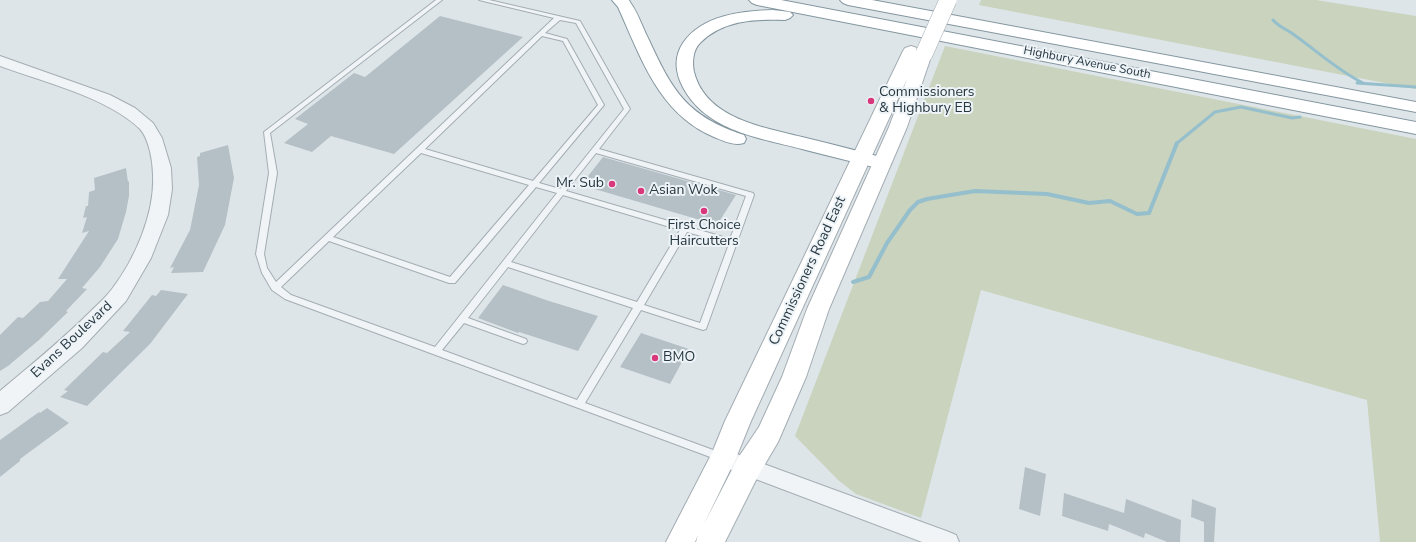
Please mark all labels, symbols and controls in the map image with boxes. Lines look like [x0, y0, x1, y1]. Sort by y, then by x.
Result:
street label: Highbury Avenue South [1022, 44, 1152, 82]
place label: Commissioners & Highbury EB [879, 85, 975, 118]
marker: Commissioners & Highbury EB [866, 96, 876, 106]
place label: Mr. Sub [556, 176, 604, 192]
marker: Mr. Sub [607, 179, 617, 189]
place label: Asian Wok [649, 183, 717, 199]
marker: Asian Wok [636, 186, 646, 196]
street label: Commissioners Road East [766, 194, 850, 348]
marker: First Choice Haircutters [699, 206, 709, 216]
place label: First Choice Haircutters [667, 218, 741, 250]
street label: Evans Boulevard [28, 298, 116, 382]
place label: BMO [663, 350, 695, 366]
marker: BMO [650, 353, 660, 363]

